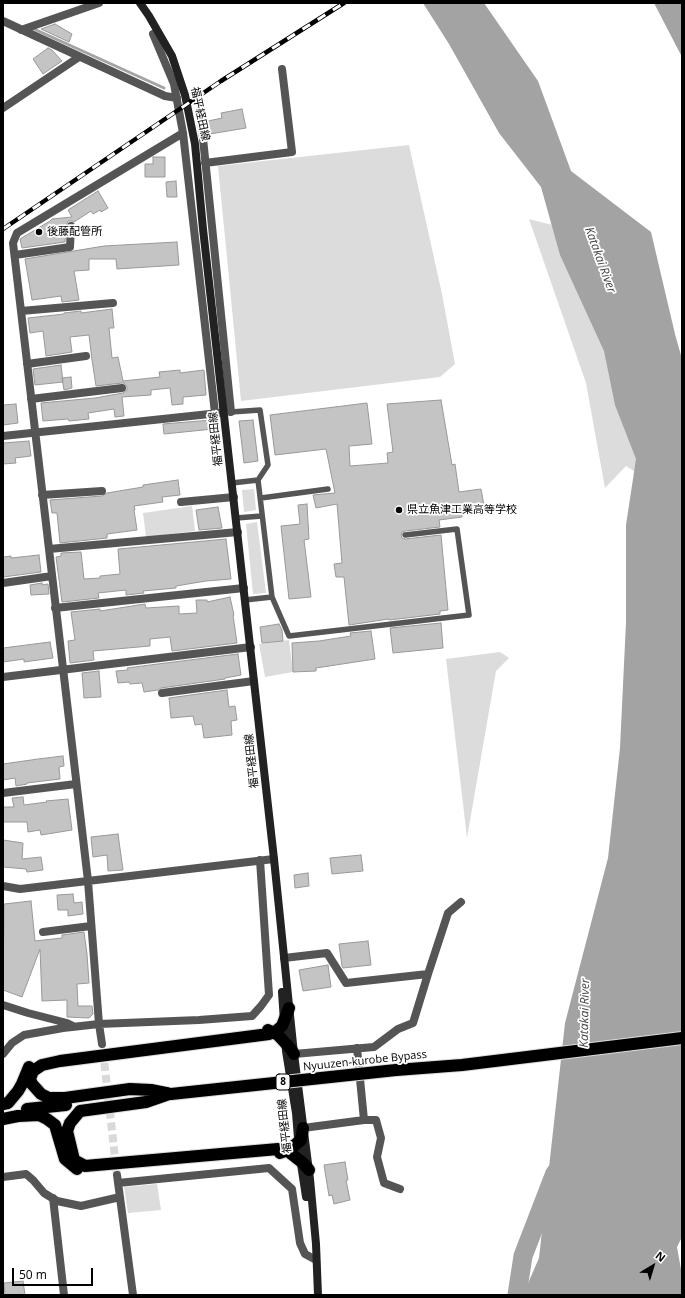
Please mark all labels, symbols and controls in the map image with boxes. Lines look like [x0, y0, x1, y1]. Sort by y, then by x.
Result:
street label: 福平経田線 [188, 86, 212, 142]
place label: 後藤配管所 [47, 225, 102, 239]
water label: Katakai River [581, 225, 619, 295]
marker: 後藤配管所 [34, 227, 44, 237]
street label: 福平経田線 [207, 411, 225, 467]
place label: 県立魚津工業高等学校 [407, 503, 517, 517]
marker: 県立魚津工業高等学校 [394, 505, 404, 515]
street label: 福平経田線 [243, 733, 261, 789]
water label: Katakai River [577, 978, 593, 1048]
street label: Nyuuzen-kurobe Bypass [303, 1048, 427, 1074]
road number: 8 [276, 1074, 290, 1090]
street label: 福平経田線 [276, 1098, 294, 1154]
north arrow [633, 1246, 673, 1286]
text: N [653, 1247, 669, 1265]
scale bar [14, 1260, 95, 1286]
text: 50 m [19, 1266, 47, 1283]

